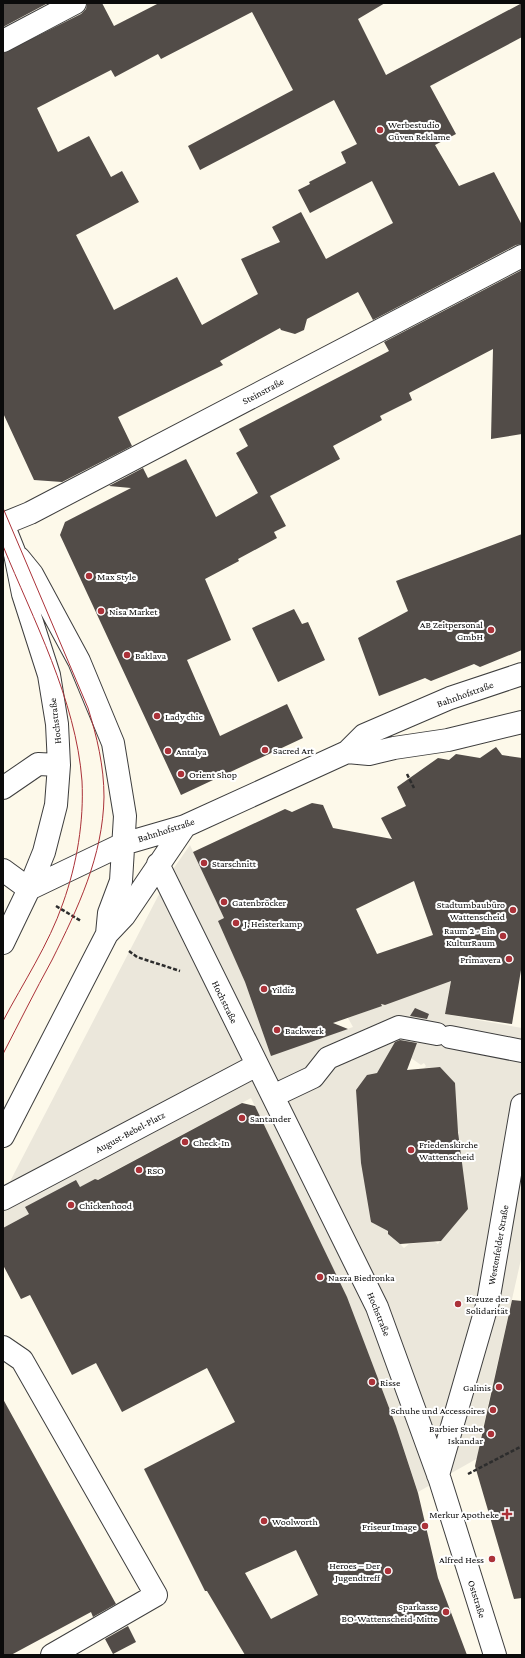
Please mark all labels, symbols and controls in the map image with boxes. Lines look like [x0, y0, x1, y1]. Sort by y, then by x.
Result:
place label: Werbestudio Güven Reklame [388, 119, 451, 142]
marker: Werbestudio Güven Reklame [375, 125, 385, 135]
street label: Steinstraße [240, 375, 286, 407]
marker: Max Style [84, 571, 94, 581]
place label: Max Style [97, 571, 137, 582]
marker: Nisa Market [96, 606, 106, 616]
place label: Nisa Market [109, 606, 158, 617]
place label: AB Zeitpersonal GmbH [420, 619, 483, 642]
marker: AB Zeitpersonal GmbH [486, 625, 496, 635]
marker: Baklava [122, 650, 132, 660]
place label: Baklava [135, 650, 167, 661]
street label: Bahnhofstraße [435, 678, 495, 709]
street label: Hochstraße [47, 697, 63, 745]
marker: Lady chic [152, 711, 162, 721]
place label: Lady chic [165, 711, 203, 722]
marker: Sacred Art [260, 745, 270, 755]
place label: Sacred Art [273, 745, 315, 756]
marker: Antalya [163, 746, 173, 756]
place label: Antalya [176, 746, 207, 757]
marker: Orient Shop [176, 769, 186, 779]
place label: Orient Shop [189, 769, 237, 780]
street label: Bahnhofstraße [136, 815, 196, 844]
marker: Starschnitt [199, 858, 209, 868]
place label: Starschnitt [212, 858, 257, 869]
marker: Gatenbröcker [219, 897, 229, 907]
place label: Gatenbröcker [232, 897, 287, 908]
place label: Stadtumbaubüro Wattenscheid [437, 899, 506, 922]
marker: Stadtumbaubüro Wattenscheid [508, 905, 518, 915]
marker: J. Heisterkamp [231, 918, 241, 928]
place label: J. Heisterkamp [243, 918, 302, 929]
place label: Raum 2 - Ein KulturRaum [444, 925, 496, 948]
marker: Raum 2 - Ein KulturRaum [498, 931, 508, 941]
place label: Primavera [460, 954, 501, 965]
marker: Primavera [504, 954, 514, 964]
street label: Hochstraße [210, 979, 240, 1026]
marker: Yildiz [259, 984, 269, 994]
place label: Yildiz [272, 984, 294, 995]
marker: Backwerk [272, 1025, 282, 1035]
place label: Backwerk [285, 1025, 324, 1036]
street label: August-Bebel-Platz [93, 1109, 167, 1155]
marker: Santander [237, 1113, 247, 1123]
place label: Santander [250, 1113, 292, 1124]
marker: Check-In [180, 1137, 190, 1147]
place label: Check-In [193, 1137, 230, 1148]
place label: Friedenskirche Wattenscheid [419, 1139, 479, 1162]
marker: Friedenskirche Wattenscheid [406, 1145, 416, 1155]
marker: RSO [134, 1165, 144, 1175]
place label: RSO [147, 1165, 164, 1176]
marker: Chickenhood [66, 1200, 76, 1210]
place label: Chickenhood [79, 1200, 133, 1211]
street label: Westenfelder Straße [486, 1204, 511, 1286]
marker: Nasza Biedronka [315, 1272, 325, 1282]
place label: Nasza Biedronka [328, 1272, 395, 1283]
street label: Hochstraße [365, 1291, 393, 1338]
place label: Kreuze der Solidarität [466, 1293, 509, 1316]
marker: Kreuze der Solidarität [453, 1299, 463, 1309]
marker: Risse [367, 1377, 377, 1387]
place label: Risse [380, 1377, 401, 1388]
place label: Galinis [463, 1382, 491, 1393]
marker: Galinis [494, 1382, 504, 1392]
place label: Schuhe und Accessoires [391, 1405, 485, 1416]
marker: Schuhe und Accessoires [488, 1405, 498, 1415]
place label: Barbier Stube Iskandar [429, 1423, 484, 1446]
marker: Barbier Stube Iskandar [486, 1429, 496, 1439]
place label: Merkur Apotheke [429, 1509, 500, 1520]
marker: Merkur Apotheke [502, 1509, 512, 1519]
marker: Woolworth [259, 1516, 269, 1526]
place label: Woolworth [272, 1516, 318, 1527]
place label: Friseur Image [362, 1521, 418, 1532]
marker: Friseur Image [420, 1521, 430, 1531]
place label: Alfred Hess [439, 1554, 484, 1565]
marker: Alfred Hess [487, 1554, 497, 1564]
place label: Heroes – Der Jugendtreff [329, 1560, 381, 1583]
marker: Heroes – Der Jugendtreff [383, 1566, 393, 1576]
street label: Oststraße [466, 1579, 488, 1620]
place label: Sparkasse BO-Wattenscheid-Mitte [341, 1601, 439, 1624]
marker: Sparkasse BO-Wattenscheid-Mitte [441, 1607, 451, 1617]

